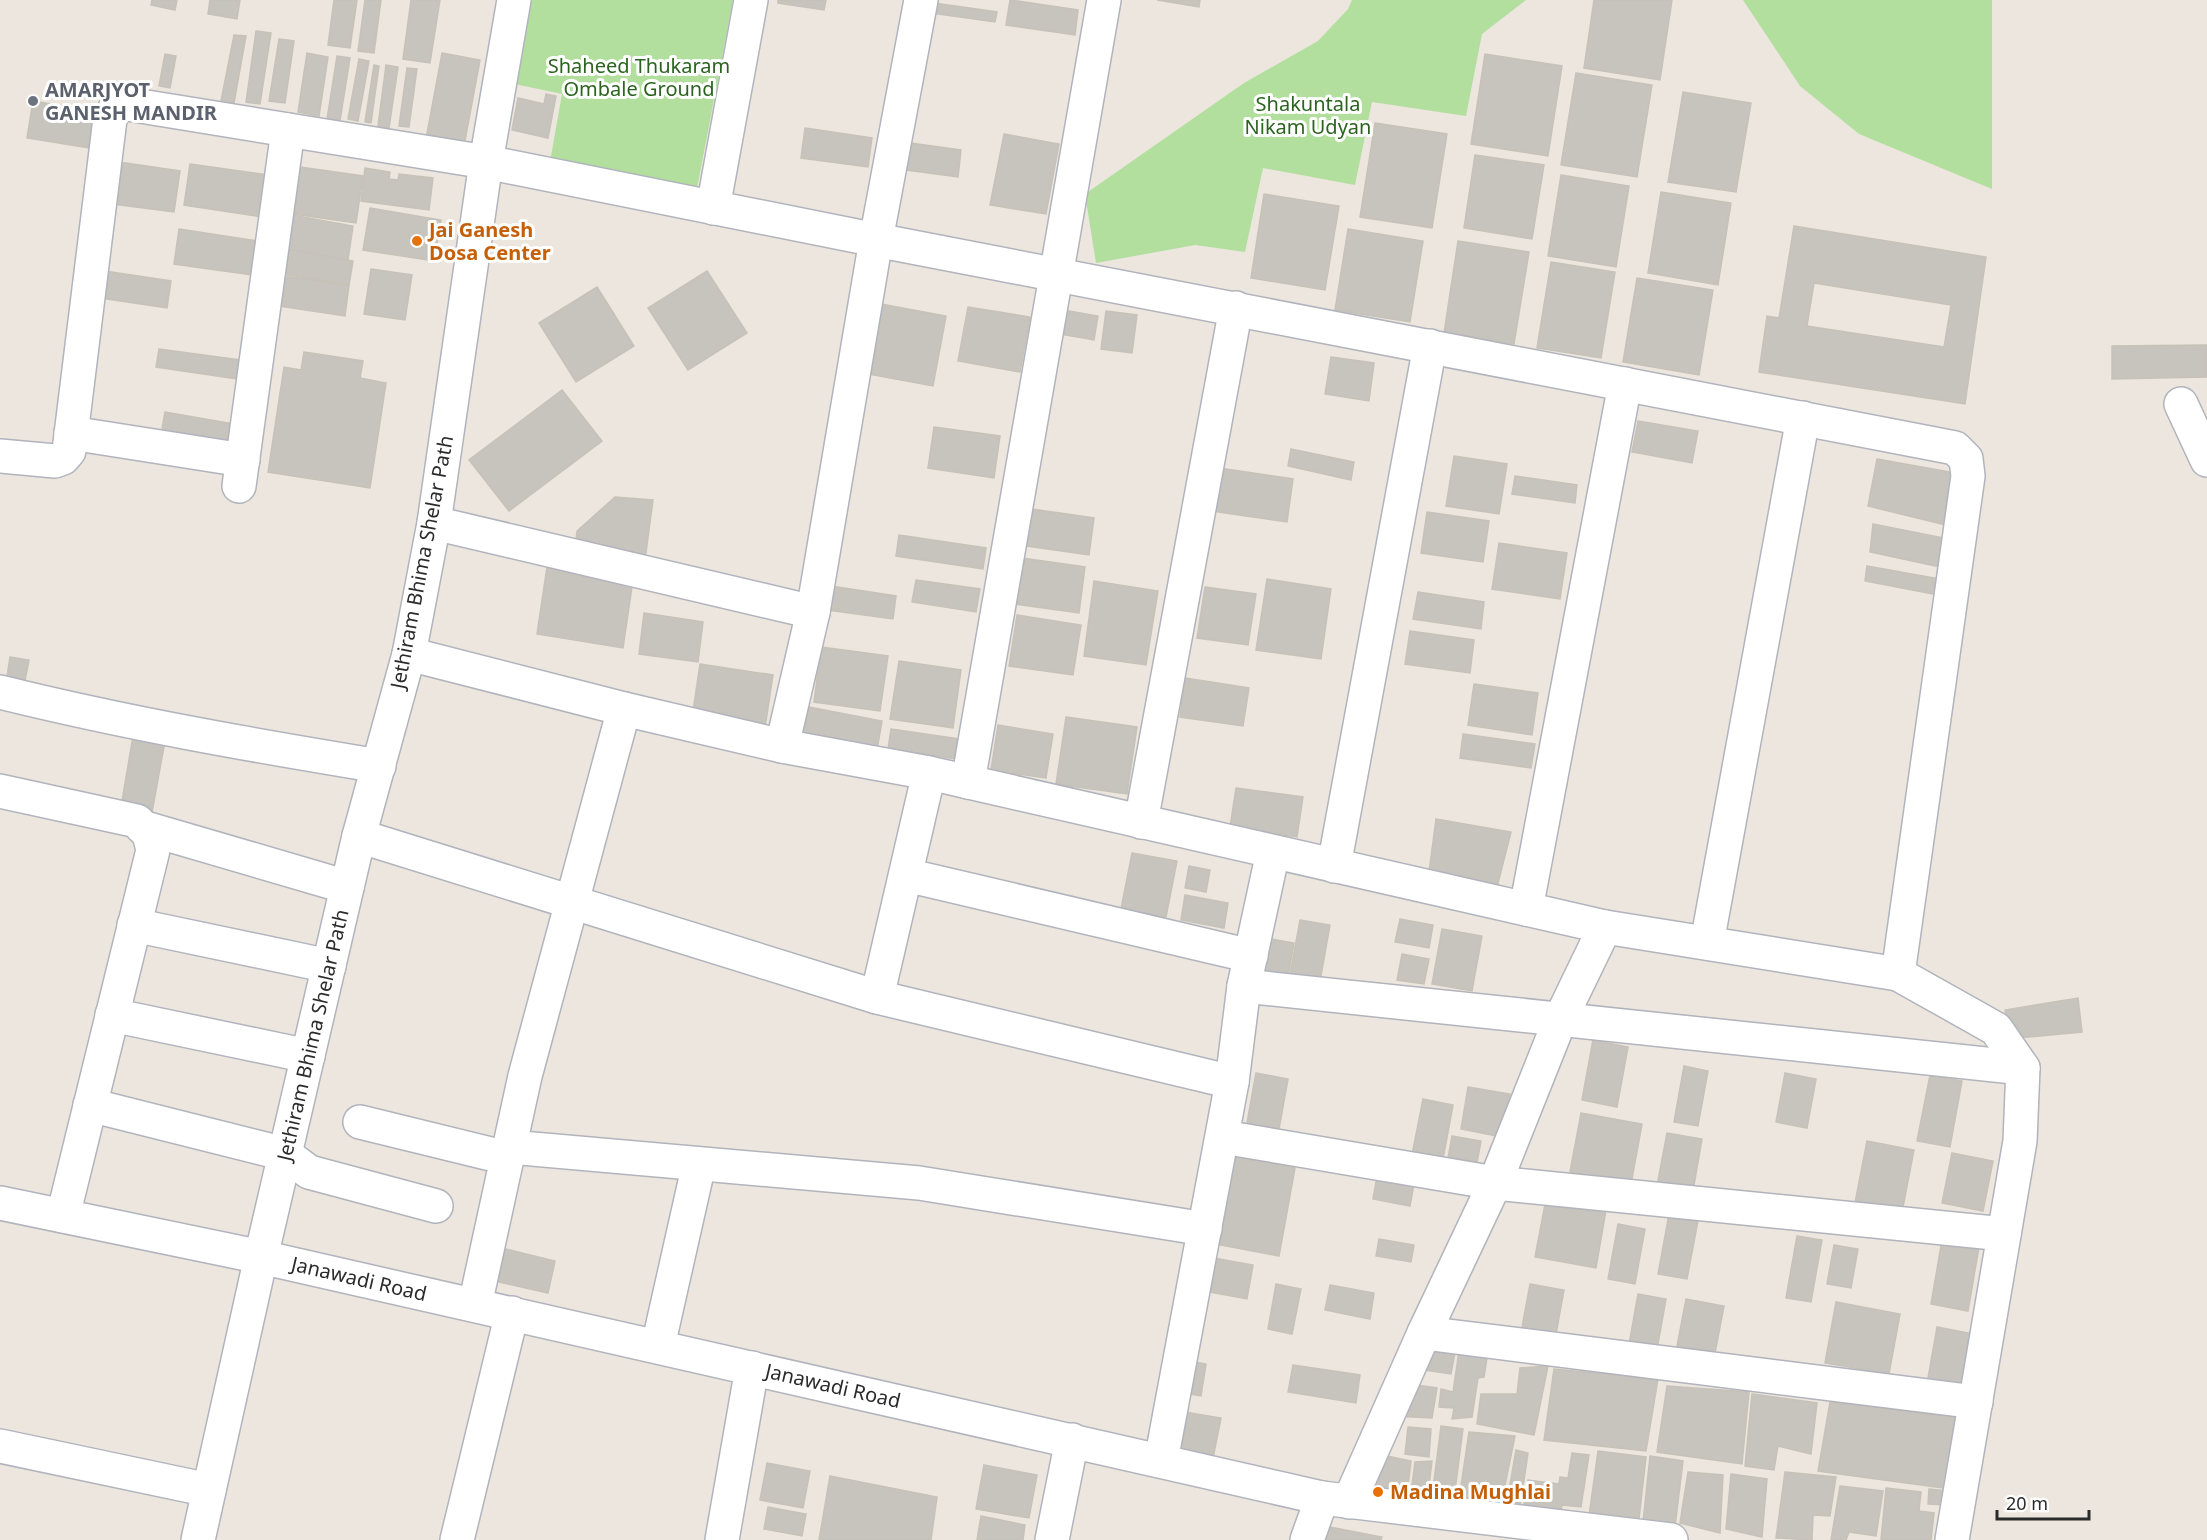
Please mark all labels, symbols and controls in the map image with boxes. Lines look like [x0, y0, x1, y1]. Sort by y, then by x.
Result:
park label: Shaheed Thukaram Ombale Ground [548, 52, 730, 102]
place label: AMARJYOT GANESH MANDIR [45, 76, 218, 126]
park label: Shakuntala Nikam Udyan [1245, 90, 1371, 140]
marker: AMARJYOT GANESH MANDIR [26, 94, 40, 108]
place label: Jai Ganesh Dosa Center [427, 216, 551, 266]
marker: Jai Ganesh Dosa Center [410, 234, 424, 248]
street label: Jethiram Bhima Shelar Path [383, 433, 459, 693]
street label: Jethiram Bhima Shelar Path [270, 906, 355, 1165]
street label: Janawadi Road [287, 1249, 429, 1307]
street label: Janawadi Road [761, 1356, 903, 1414]
place label: Madina Mughlai [1390, 1478, 1551, 1505]
scale bar [1997, 1483, 2088, 1521]
marker: Madina Mughlai [1371, 1485, 1385, 1499]
text: 20 m [2006, 1491, 2048, 1515]

